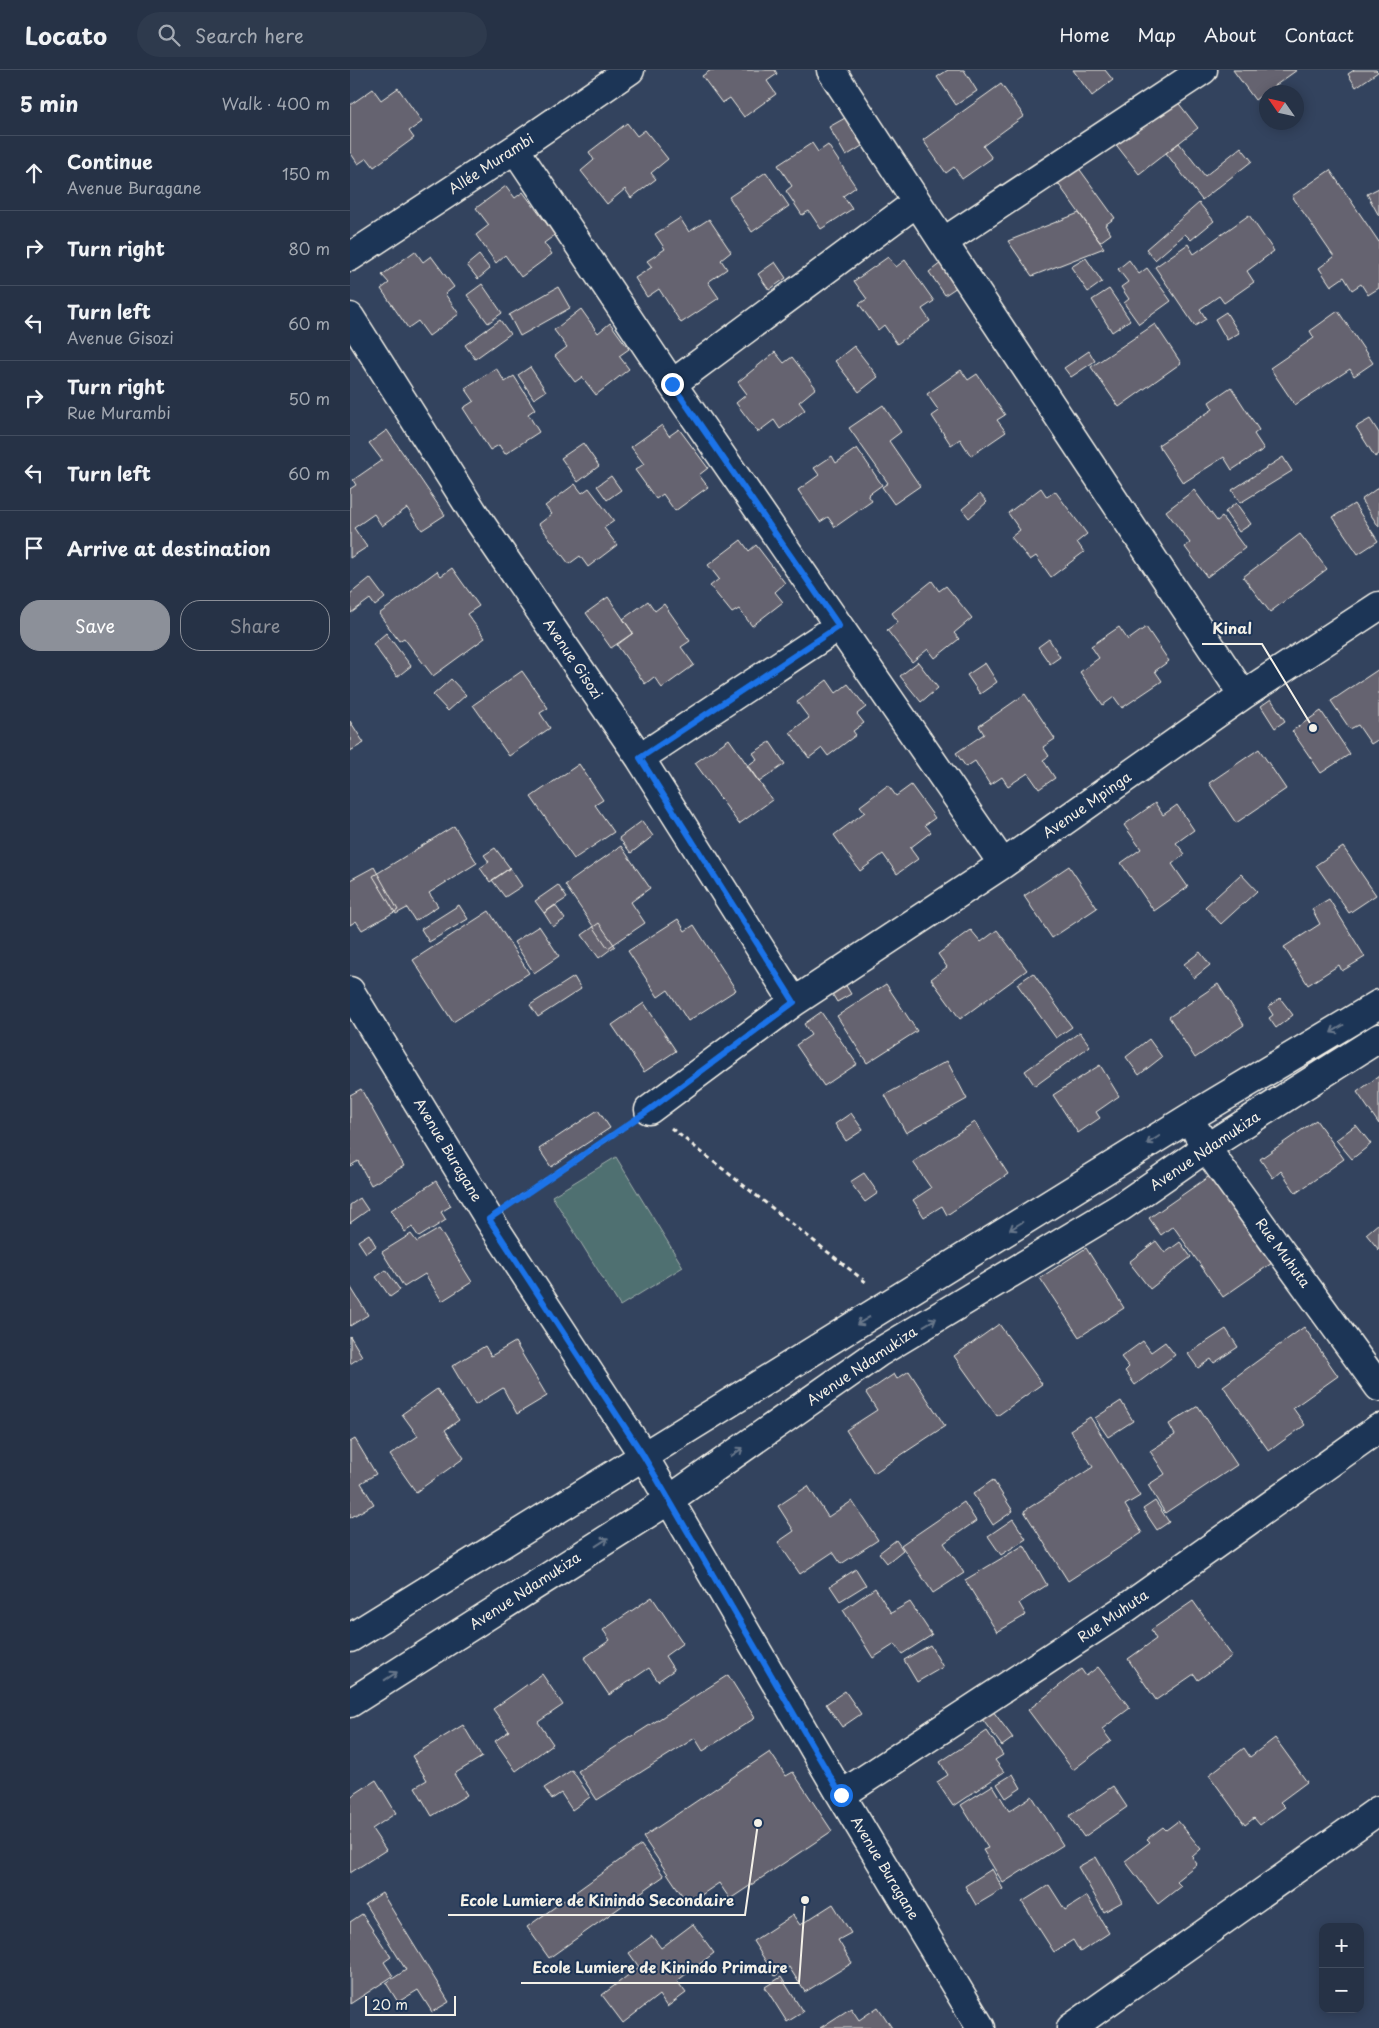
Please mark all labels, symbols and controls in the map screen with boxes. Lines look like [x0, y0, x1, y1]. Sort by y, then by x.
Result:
search box [137, 12, 487, 57]
text: Locato [25, 17, 107, 53]
icon: search [155, 21, 183, 49]
text: Search here [195, 21, 304, 49]
text: Home [1059, 21, 1109, 48]
text: Map [1137, 21, 1176, 48]
text: About [1204, 21, 1256, 48]
text: Contact [1284, 21, 1354, 48]
north arrow [1259, 85, 1304, 130]
text: 5 min [20, 87, 78, 119]
text: Walk · 400 m [222, 91, 330, 115]
street label: Allée Murambi [444, 128, 538, 199]
text: Continue [67, 147, 153, 175]
icon: ahead [20, 159, 48, 187]
text: 150 m [282, 161, 330, 185]
text: Avenue Buragane [67, 175, 201, 199]
icon: right [20, 234, 48, 262]
text: Turn right [67, 234, 165, 262]
text: 80 m [288, 236, 330, 260]
text: Turn left [67, 297, 151, 325]
icon: left [20, 309, 48, 337]
text: 60 m [288, 311, 330, 335]
text: Avenue Gisozi [67, 325, 174, 349]
text: Turn right [67, 372, 165, 400]
route end [661, 373, 684, 396]
icon: right [20, 384, 48, 412]
text: 50 m [289, 386, 330, 410]
text: Rue Murambi [67, 400, 171, 424]
icon: left [20, 459, 48, 487]
text: Turn left [67, 459, 151, 487]
text: 60 m [288, 461, 330, 485]
icon: arrive [20, 534, 48, 562]
text: Arrive at destination [67, 534, 271, 562]
button: Save [20, 600, 170, 651]
button: Share [180, 600, 330, 651]
street label: Avenue Gisozi [539, 614, 608, 703]
callout: Kinal [1202, 614, 1262, 644]
text: Kinal [1212, 616, 1252, 639]
street label: Avenue Mpinga [1038, 766, 1135, 843]
one-way arrow [1331, 1024, 1345, 1034]
street label: Avenue Buragane [409, 1094, 488, 1206]
street label: Avenue Ndamukiza [1145, 1106, 1264, 1195]
one-way arrow [1147, 1136, 1161, 1146]
street label: Rue Muhuta [1251, 1214, 1316, 1292]
one-way arrow [1009, 1222, 1023, 1232]
one-way arrow [922, 1316, 936, 1326]
one-way arrow [856, 1317, 870, 1327]
street label: Avenue Ndamukiza [802, 1321, 921, 1410]
one-way arrow [730, 1447, 744, 1457]
one-way arrow [595, 1537, 609, 1547]
street label: Avenue Ndamukiza [465, 1546, 585, 1635]
street label: Rue Muhuta [1073, 1584, 1153, 1647]
one-way arrow [384, 1671, 398, 1682]
route start [830, 1784, 853, 1807]
street label: Avenue Buragane [846, 1812, 925, 1924]
callout: Ecole Lumiere de Kinindo Secondaire [448, 1885, 745, 1915]
text: Ecole Lumiere de Kinindo Secondaire [460, 1888, 734, 1911]
map controls [1319, 1923, 1364, 2013]
button: + [1319, 1923, 1364, 1968]
callout: Ecole Lumiere de Kinindo Primaire [521, 1953, 799, 1983]
text: Ecole Lumiere de Kinindo Primaire [532, 1955, 788, 1978]
button: − [1319, 1968, 1364, 2013]
scale bar [365, 1993, 456, 2016]
text: 20 m [372, 1994, 408, 2015]

